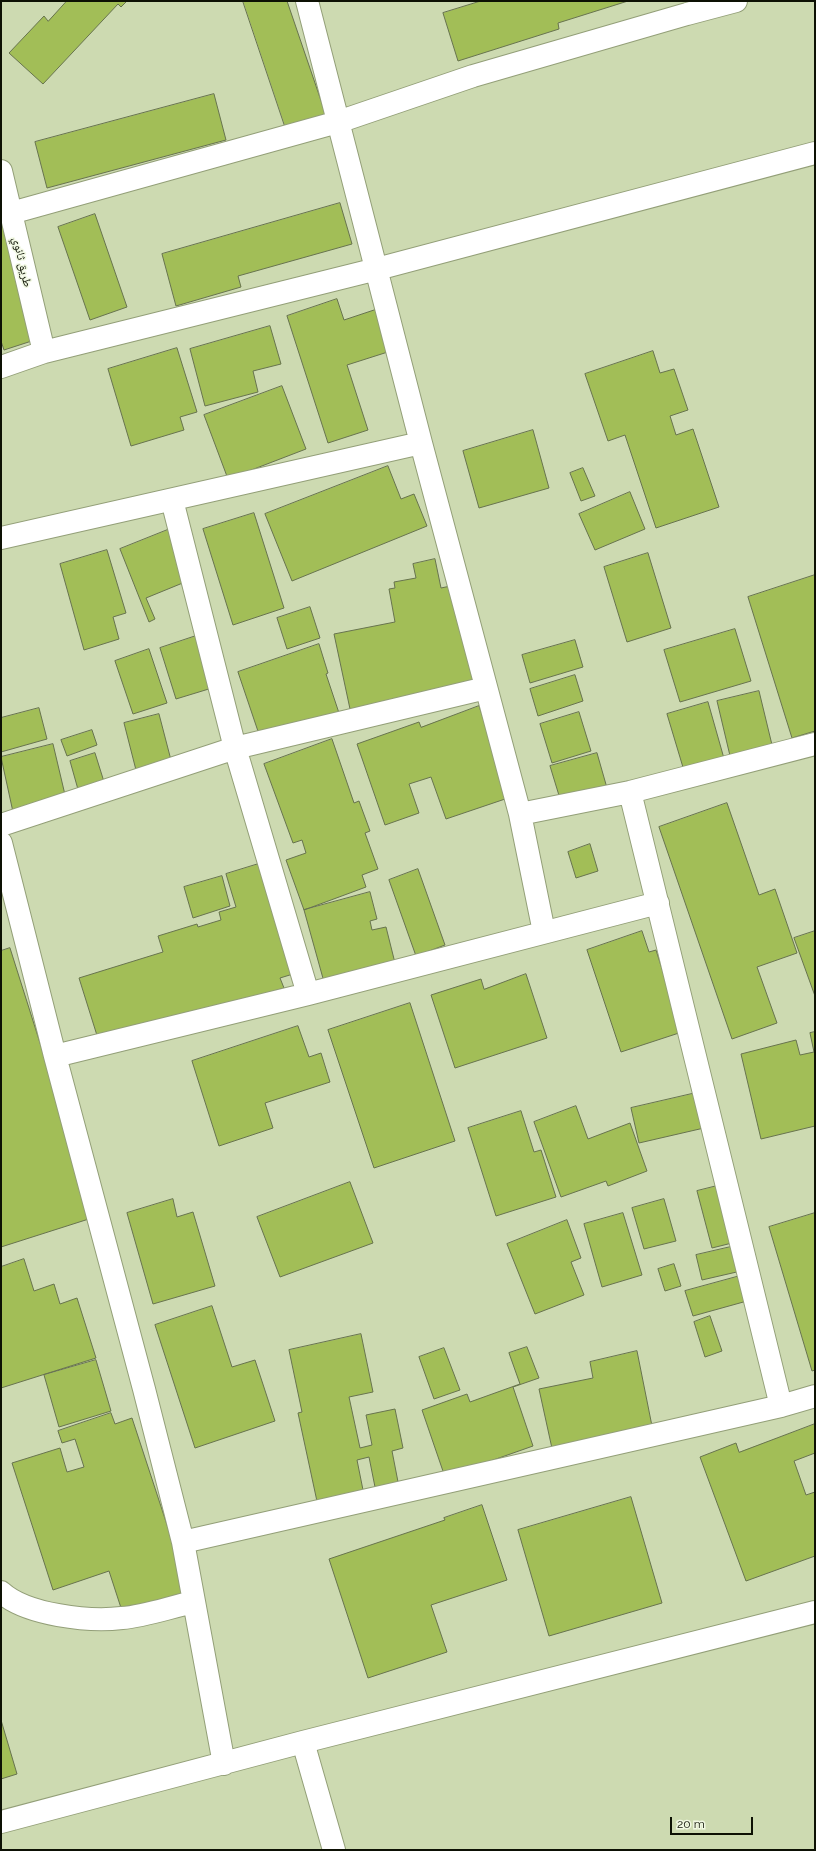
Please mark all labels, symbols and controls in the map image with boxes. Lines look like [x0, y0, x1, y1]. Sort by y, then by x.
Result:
street label: طريق ثانوي [9, 235, 35, 289]
scale bar [672, 1809, 755, 1835]
text: 20 m [677, 1817, 705, 1831]

